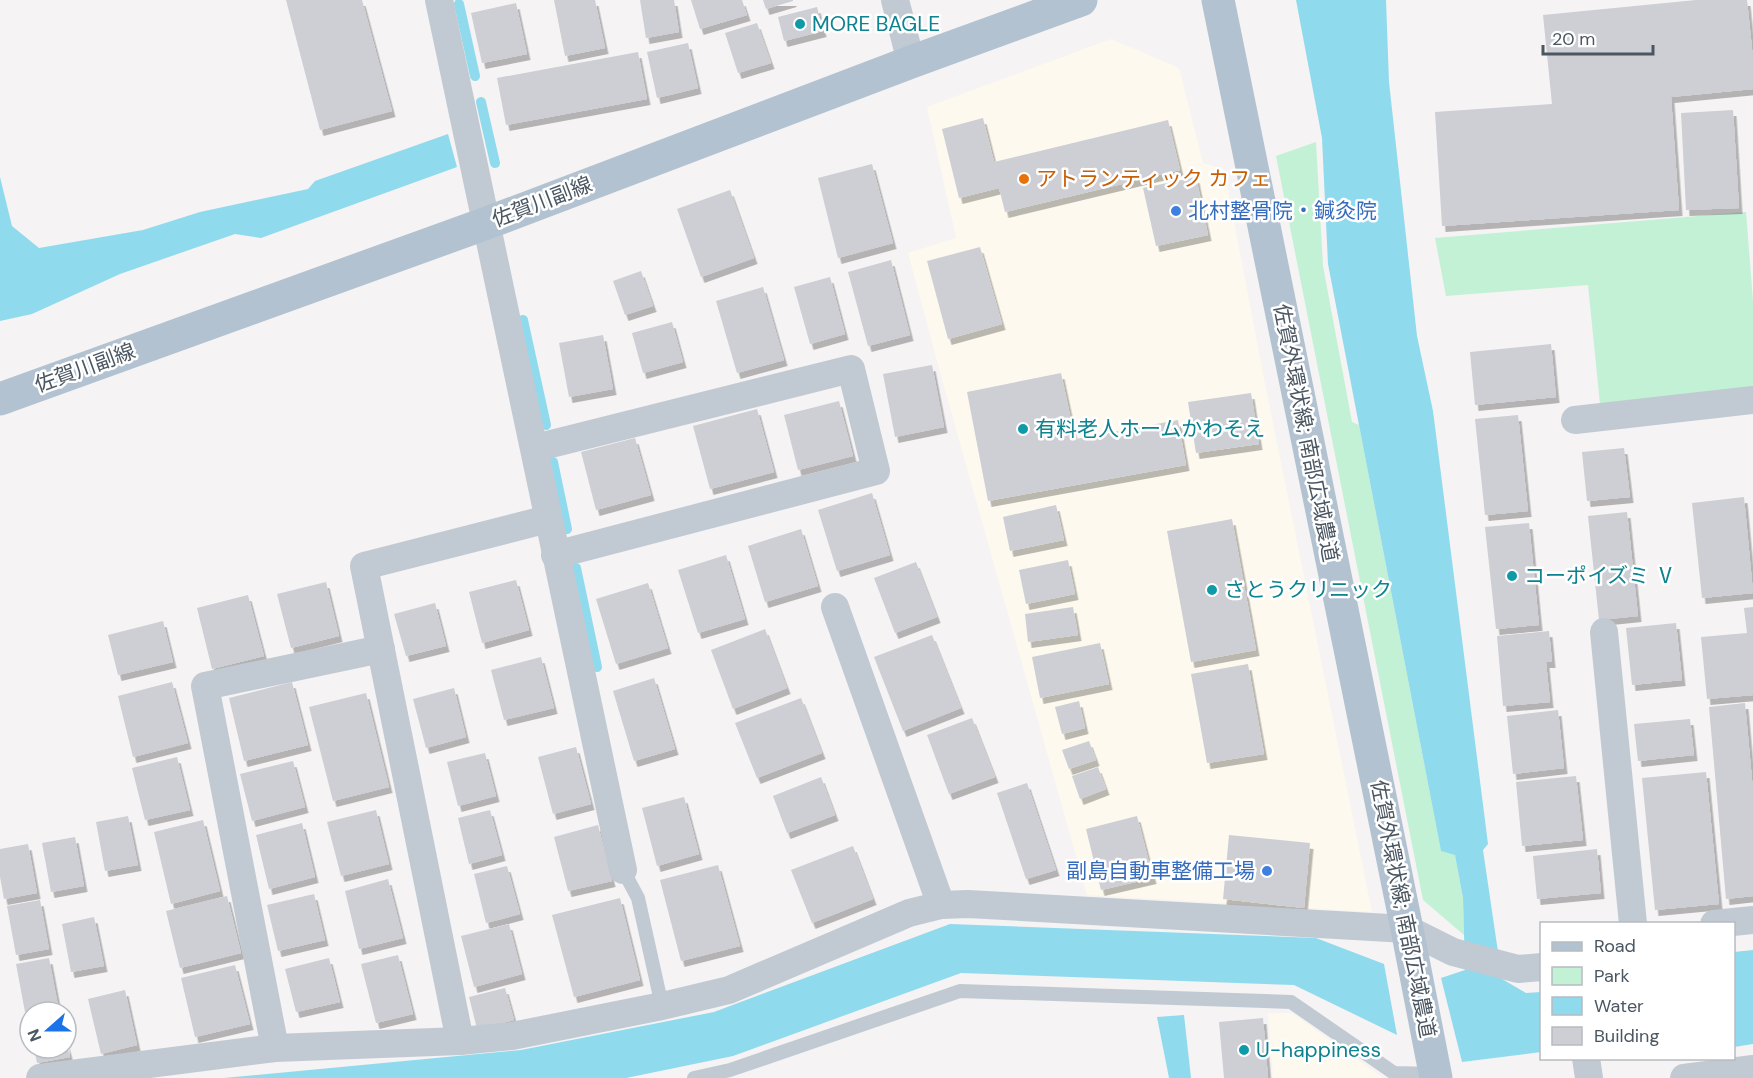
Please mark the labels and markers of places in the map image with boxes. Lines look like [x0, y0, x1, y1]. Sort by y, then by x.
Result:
place label: MORE BAGLE [812, 10, 940, 38]
marker: MORE BAGLE [793, 17, 807, 31]
place label: アトランティック カフェ [1036, 165, 1271, 193]
marker: アトランティック カフェ [1017, 172, 1031, 186]
place label: 北村整骨院・鍼灸院 [1188, 197, 1377, 225]
marker: 北村整骨院・鍼灸院 [1169, 204, 1183, 218]
place label: 有料老人ホームかわそえ [1035, 415, 1265, 443]
marker: 有料老人ホームかわそえ [1016, 422, 1030, 436]
place label: コーポイズミ Ⅴ [1524, 562, 1676, 590]
marker: コーポイズミ Ⅴ [1505, 569, 1519, 583]
place label: さとうクリニック [1224, 576, 1392, 604]
marker: さとうクリニック [1205, 583, 1219, 597]
place label: 副島自動車整備工場 [1066, 857, 1255, 885]
marker: 副島自動車整備工場 [1260, 864, 1274, 878]
place label: U-happiness [1256, 1036, 1381, 1064]
marker: U-happiness [1237, 1043, 1251, 1057]

